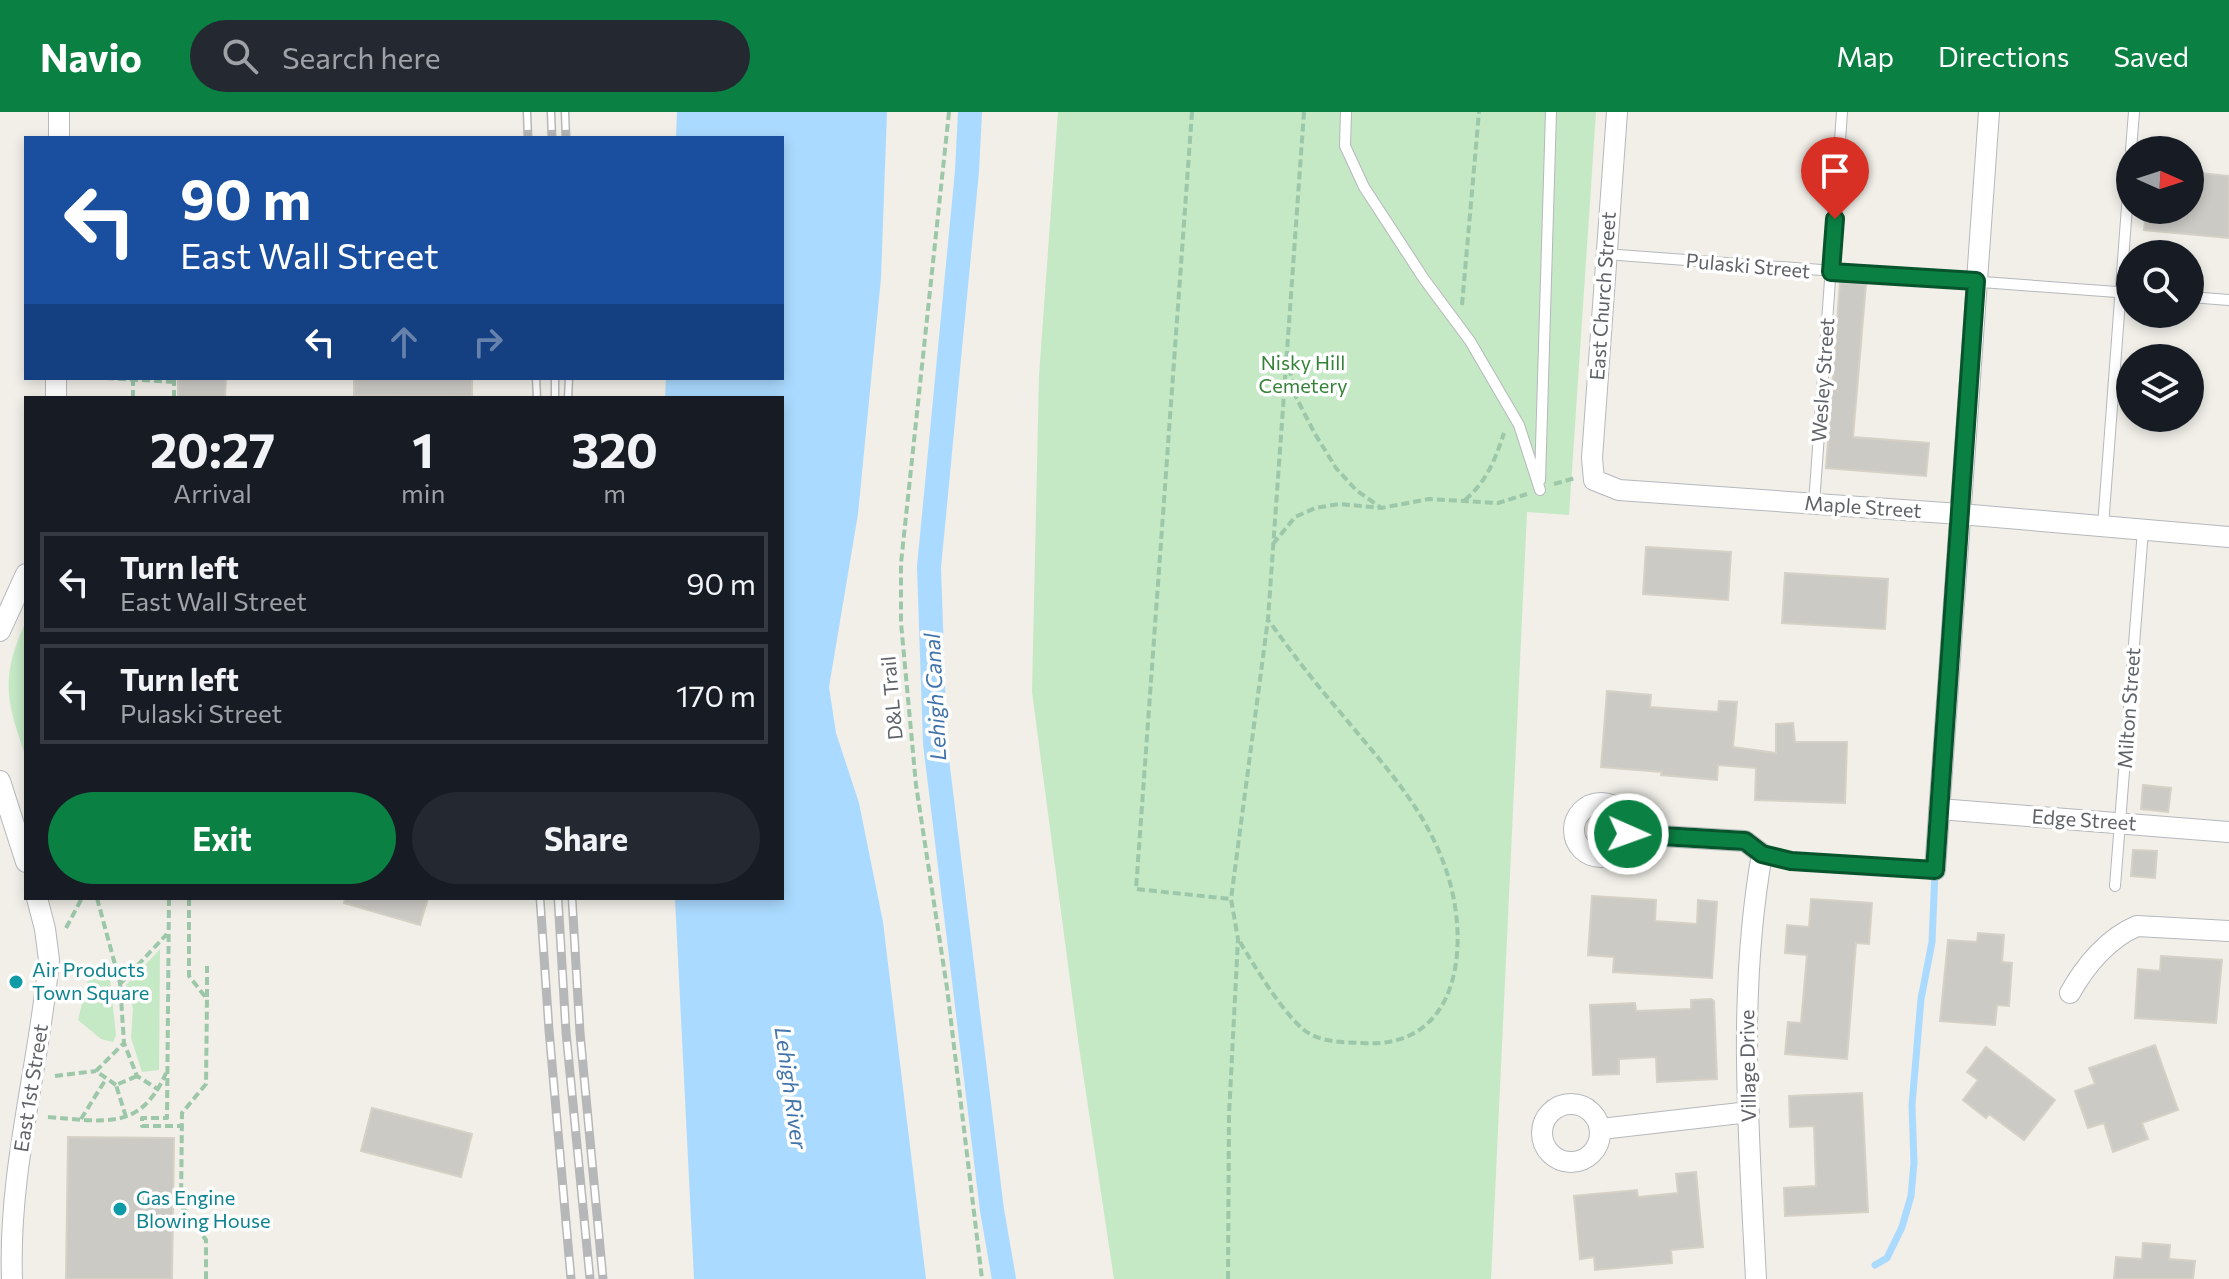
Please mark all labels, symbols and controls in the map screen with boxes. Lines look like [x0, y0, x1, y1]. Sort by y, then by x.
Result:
search box [190, 20, 750, 92]
text: Navio [40, 33, 142, 80]
icon: search [218, 34, 262, 78]
text: Search here [282, 38, 441, 75]
text: Map [1836, 39, 1894, 73]
text: Directions [1938, 39, 2069, 73]
text: Saved [2113, 39, 2189, 73]
north arrow [2116, 136, 2204, 224]
map controls [2116, 136, 2204, 432]
pin [1801, 137, 1869, 219]
icon: arrive [1813, 149, 1857, 193]
text: 90 m [180, 163, 311, 232]
icon: left [48, 168, 152, 272]
street label: East Church Street [1584, 211, 1620, 381]
text: East Wall Street [180, 232, 439, 276]
button: search [2116, 240, 2204, 328]
street label: Pulaski Street [1685, 248, 1811, 282]
street label: Wesley Street [1806, 317, 1838, 443]
icon: left [298, 320, 342, 364]
icon: ahead [382, 320, 426, 364]
icon: right [466, 320, 510, 364]
button: layers [2116, 344, 2204, 432]
park label: Nisky Hill Cemetery [1258, 350, 1348, 397]
text: 20:27 [150, 419, 275, 478]
text: 1 [412, 419, 434, 478]
text: 320 [571, 419, 658, 478]
text: Arrival [173, 477, 252, 508]
text: min [401, 477, 445, 508]
text: m [603, 477, 626, 508]
street label: Maple Street [1804, 490, 1922, 522]
text: Turn left [120, 548, 239, 585]
icon: left [52, 560, 96, 604]
text: 90 m [686, 564, 756, 601]
text: East Wall Street [120, 585, 307, 616]
water label: Lehigh Canal [918, 632, 951, 761]
street label: Milton Street [2112, 647, 2144, 769]
street label: D&L Trail [875, 655, 907, 741]
text: Turn left [120, 660, 239, 697]
icon: left [52, 672, 96, 716]
text: 170 m [676, 676, 756, 713]
text: Pulaski Street [120, 697, 282, 728]
button: Exit [48, 792, 396, 884]
button: Share [412, 792, 760, 884]
position arrow [1586, 792, 1670, 876]
street label: Edge Street [2031, 803, 2137, 835]
place label: Air Products Town Square [32, 957, 149, 1004]
marker: Air Products Town Square [7, 973, 25, 991]
street label: Village Drive [1734, 1009, 1760, 1123]
street label: East 1st Street [8, 1022, 52, 1154]
water label: Lehigh River [770, 1025, 814, 1152]
place label: Gas Engine Blowing House [136, 1185, 271, 1232]
marker: Gas Engine Blowing House [111, 1200, 129, 1218]

